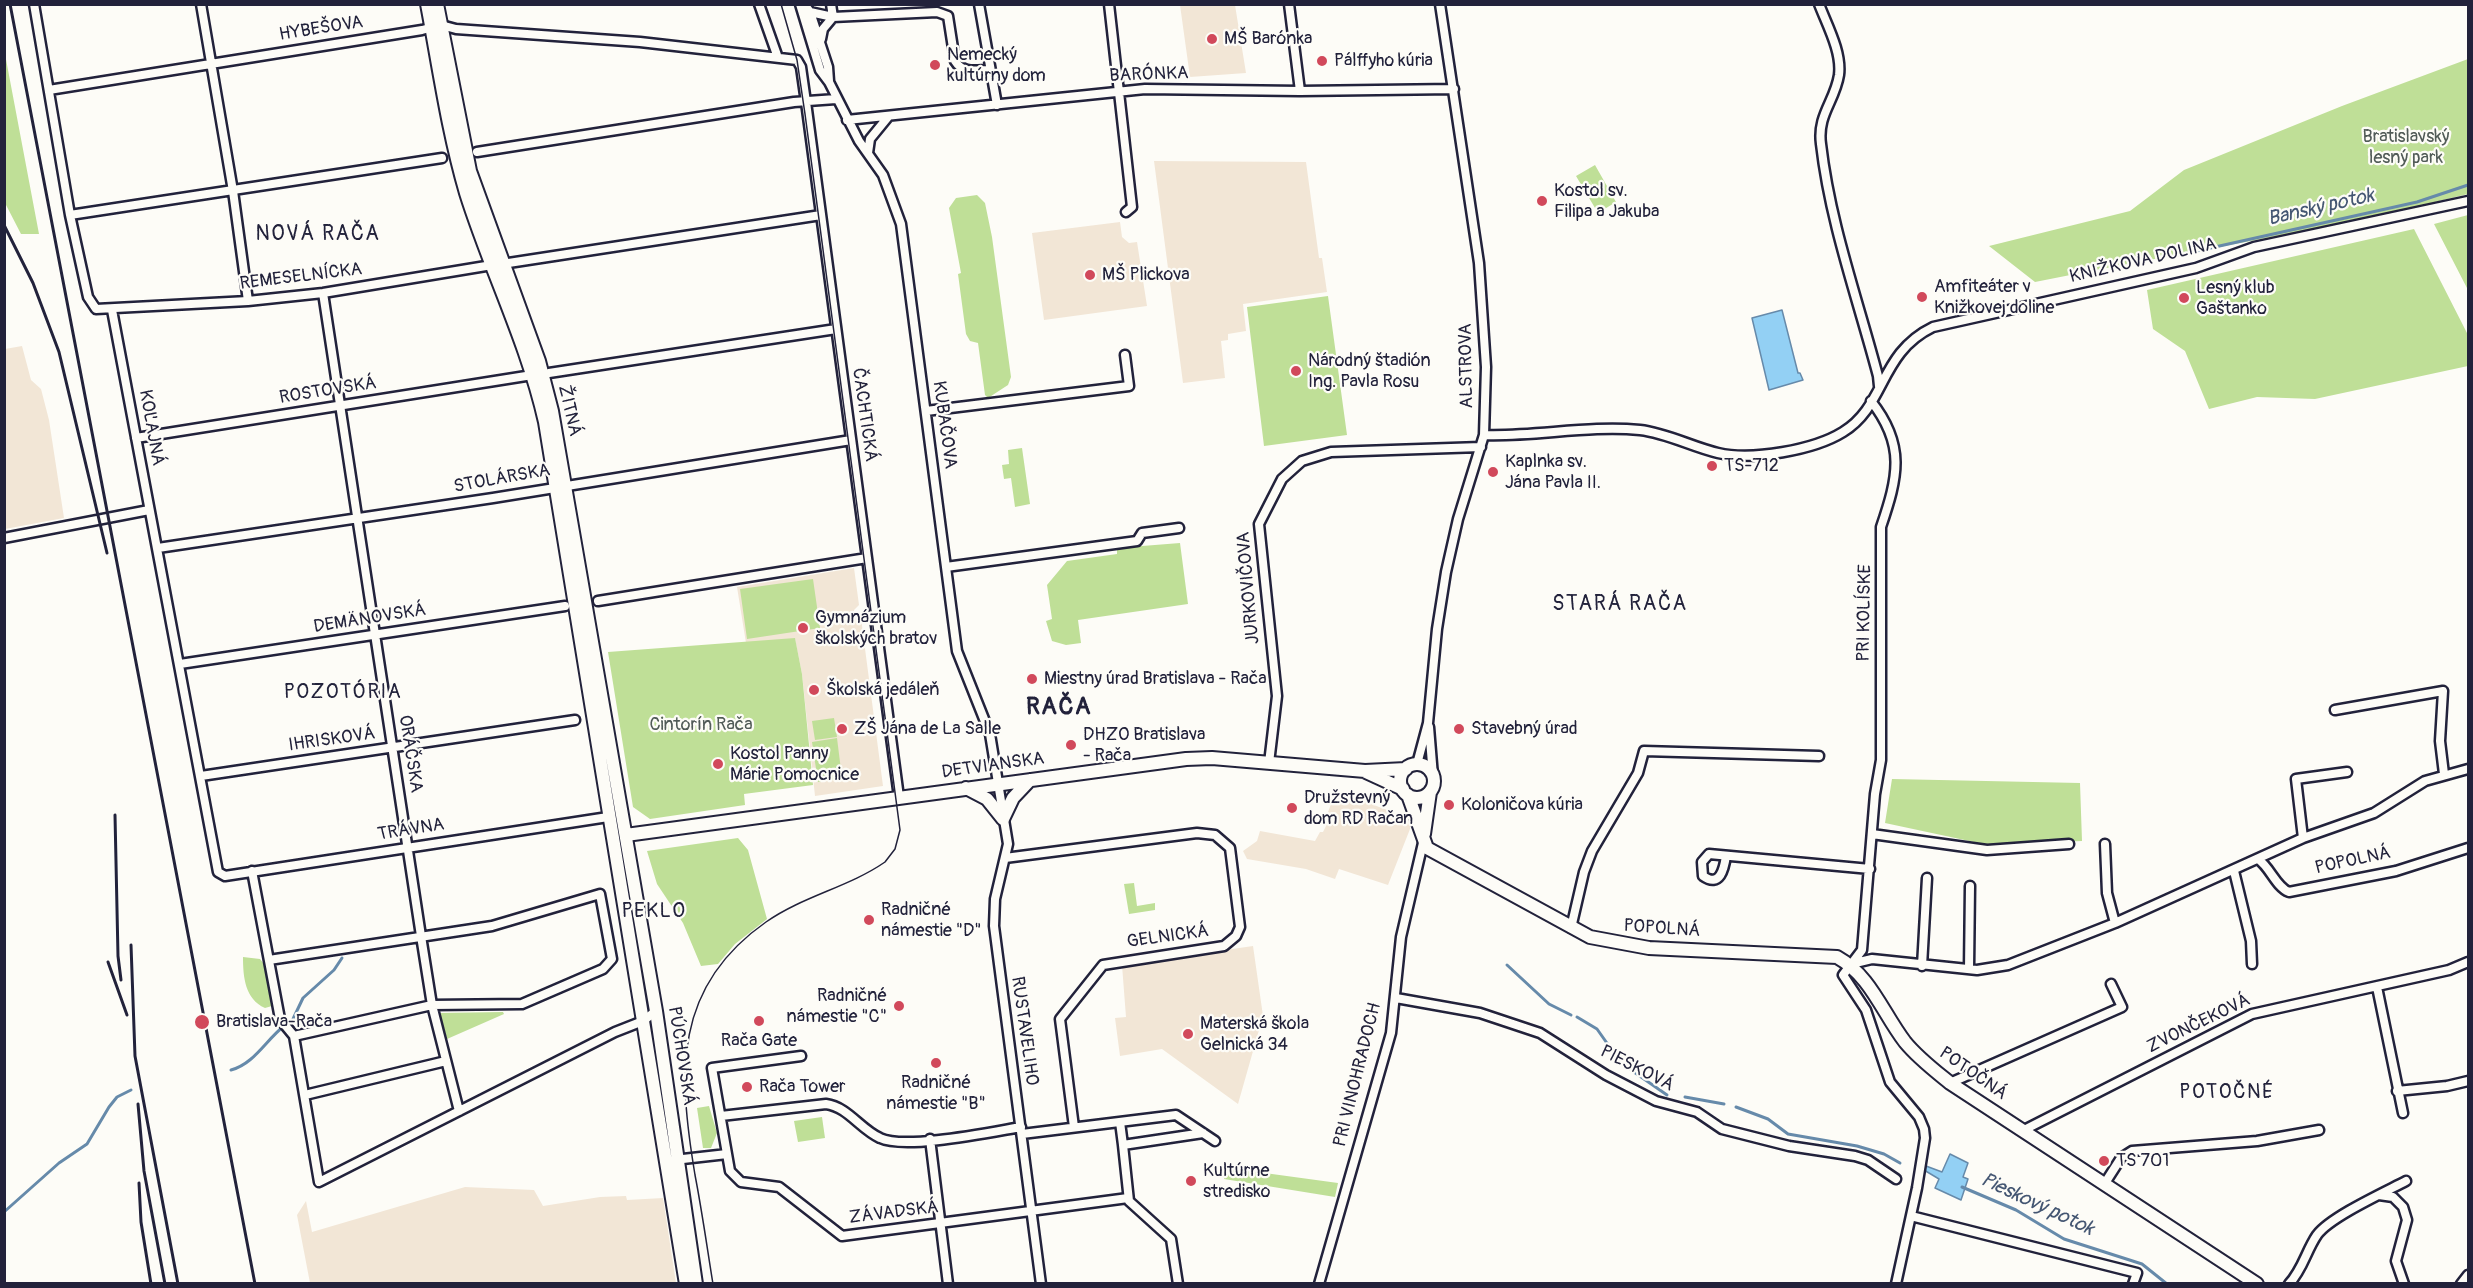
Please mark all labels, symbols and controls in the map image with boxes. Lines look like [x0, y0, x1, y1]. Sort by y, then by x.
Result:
street label: HYBEŠOVA [278, 12, 364, 46]
place label: MŠ Barónka [1224, 28, 1312, 50]
marker: MŠ Barónka [1205, 32, 1219, 46]
place label: Nemecký kultúrny dom [947, 44, 1046, 86]
place label: Pálffyho kúria [1334, 50, 1433, 72]
marker: Pálffyho kúria [1315, 54, 1329, 68]
marker: Nemecký kultúrny dom [928, 58, 942, 72]
street label: BARÓNKA [1109, 63, 1189, 87]
park label: Bratislavský lesný park [2363, 126, 2449, 168]
place label: Kostol sv. Filipa a Jakuba [1554, 180, 1659, 222]
water label: Banský potok [2265, 184, 2377, 232]
marker: Kostol sv. Filipa a Jakuba [1535, 194, 1549, 208]
district label: NOVÁ RAČA [256, 222, 380, 248]
street label: KNIŽKOVA DOLINA [2068, 234, 2218, 288]
street label: REMESELNÍCKA [239, 259, 363, 295]
place label: MŠ Plickova [1102, 264, 1190, 286]
marker: MŠ Plickova [1083, 268, 1097, 282]
place label: Amfiteáter v Knižkovej doline [1934, 276, 2054, 318]
place label: Lesný klub Gaštanko [2196, 277, 2275, 320]
marker: Amfiteáter v Knižkovej doline [1915, 290, 1929, 304]
marker: Lesný klub Gaštanko [2177, 291, 2191, 305]
street label: ALSTROVA [1455, 323, 1479, 409]
place label: Národný štadión Ing. Pavla Rosu [1308, 350, 1431, 392]
marker: Národný štadión Ing. Pavla Rosu [1289, 364, 1303, 378]
street label: ČACHTICKÁ [847, 367, 881, 463]
street label: ROSTOVSKÁ [278, 373, 378, 409]
street label: KUBAČOVA [927, 380, 961, 470]
street label: ŽITNÁ [553, 383, 585, 439]
street label: KOĽAJNÁ [134, 388, 168, 468]
place label: Kaplnka sv. Jána Pavla II. [1505, 451, 1601, 494]
place label: TS-712 [1724, 455, 1779, 477]
marker: TS-712 [1705, 459, 1719, 473]
street label: STOLÁRSKA [452, 460, 552, 498]
marker: Kaplnka sv. Jána Pavla II. [1486, 465, 1500, 479]
street label: JURKOVIČOVA [1233, 531, 1265, 645]
street label: PRI KOLÍSKE [1853, 564, 1877, 662]
district label: STARÁ RAČA [1552, 592, 1688, 618]
street label: DEMÄNOVSKÁ [312, 599, 428, 639]
place label: Gymnázium školských bratov [815, 607, 937, 650]
marker: Gymnázium školských bratov [796, 621, 810, 635]
place label: Miestny úrad Bratislava - Rača [1044, 668, 1267, 690]
marker: Miestny úrad Bratislava - Rača [1025, 672, 1039, 686]
place label: Školská jedáleň [826, 679, 940, 701]
district label: POZOTÓRIA [284, 681, 402, 705]
marker: Školská jedáleň [807, 683, 821, 697]
district label: RAČA [1026, 694, 1092, 722]
street label: ORÁČSKA [393, 714, 427, 794]
park label: Cintorín Rača [649, 714, 753, 736]
place label: ZŠ Jána de La Salle [854, 718, 1001, 740]
place label: Stavebný úrad [1471, 718, 1578, 740]
marker: ZŠ Jána de La Salle [835, 722, 849, 736]
marker: Stavebný úrad [1452, 722, 1466, 736]
street label: IHRISKOVÁ [287, 723, 377, 757]
place label: DHZO Bratislava - Rača [1083, 724, 1205, 766]
marker: DHZO Bratislava - Rača [1064, 738, 1078, 752]
place label: Kostol Panny Márie Pomocnice [730, 743, 859, 786]
street label: DETVIANSKA [940, 748, 1046, 784]
marker: Kostol Panny Márie Pomocnice [711, 757, 725, 771]
place label: Družstevný dom RD Račan [1304, 787, 1413, 830]
place label: Koloničova kúria [1461, 794, 1583, 816]
marker: Koloničova kúria [1442, 798, 1456, 812]
marker: Družstevný dom RD Račan [1285, 801, 1299, 815]
street label: TRÁVNA [376, 814, 446, 846]
street label: POPOLNÁ [2313, 842, 2393, 880]
place label: Radničné námestie "D" [881, 899, 982, 942]
district label: PEKLO [622, 900, 686, 924]
marker: Radničné námestie "D" [862, 913, 876, 927]
street label: POPOLNÁ [1623, 916, 1701, 942]
street label: GELNICKÁ [1126, 921, 1210, 953]
street label: RUSTAVELIHO [1006, 975, 1042, 1087]
place label: Radničné námestie "C" [787, 985, 887, 1028]
street label: ZVONČEKOVÁ [2144, 990, 2254, 1058]
marker: Radničné námestie "C" [892, 999, 906, 1013]
street label: PRI VINOHRADOCH [1330, 1001, 1386, 1149]
street label: PÚCHOVSKÁ [663, 1005, 699, 1107]
place label: Bratislava-Rača [216, 1011, 332, 1033]
marker: Bratislava-Rača [193, 1013, 211, 1031]
place label: Materská škola Gelnická 34 [1200, 1013, 1309, 1056]
marker: Rača Gate [752, 1014, 766, 1028]
marker: Materská škola Gelnická 34 [1181, 1027, 1195, 1041]
place label: Rača Gate [721, 1030, 797, 1052]
street label: PIESKOVÁ [1596, 1041, 1678, 1097]
street label: POTOČNÁ [1935, 1043, 2011, 1105]
marker: Radničné námestie "B" [929, 1056, 943, 1070]
place label: Radničné námestie "B" [886, 1072, 986, 1114]
place label: Rača Tower [759, 1076, 846, 1098]
marker: Rača Tower [740, 1080, 754, 1094]
district label: POTOČNÉ [2179, 1081, 2275, 1105]
place label: TS 701 [2116, 1150, 2169, 1172]
marker: TS 701 [2097, 1154, 2111, 1168]
place label: Kultúrne stredisko [1203, 1160, 1270, 1202]
water label: Pieskový potok [1977, 1168, 2097, 1242]
marker: Kultúrne stredisko [1184, 1174, 1198, 1188]
street label: ZÁVADSKÁ [848, 1197, 940, 1229]

